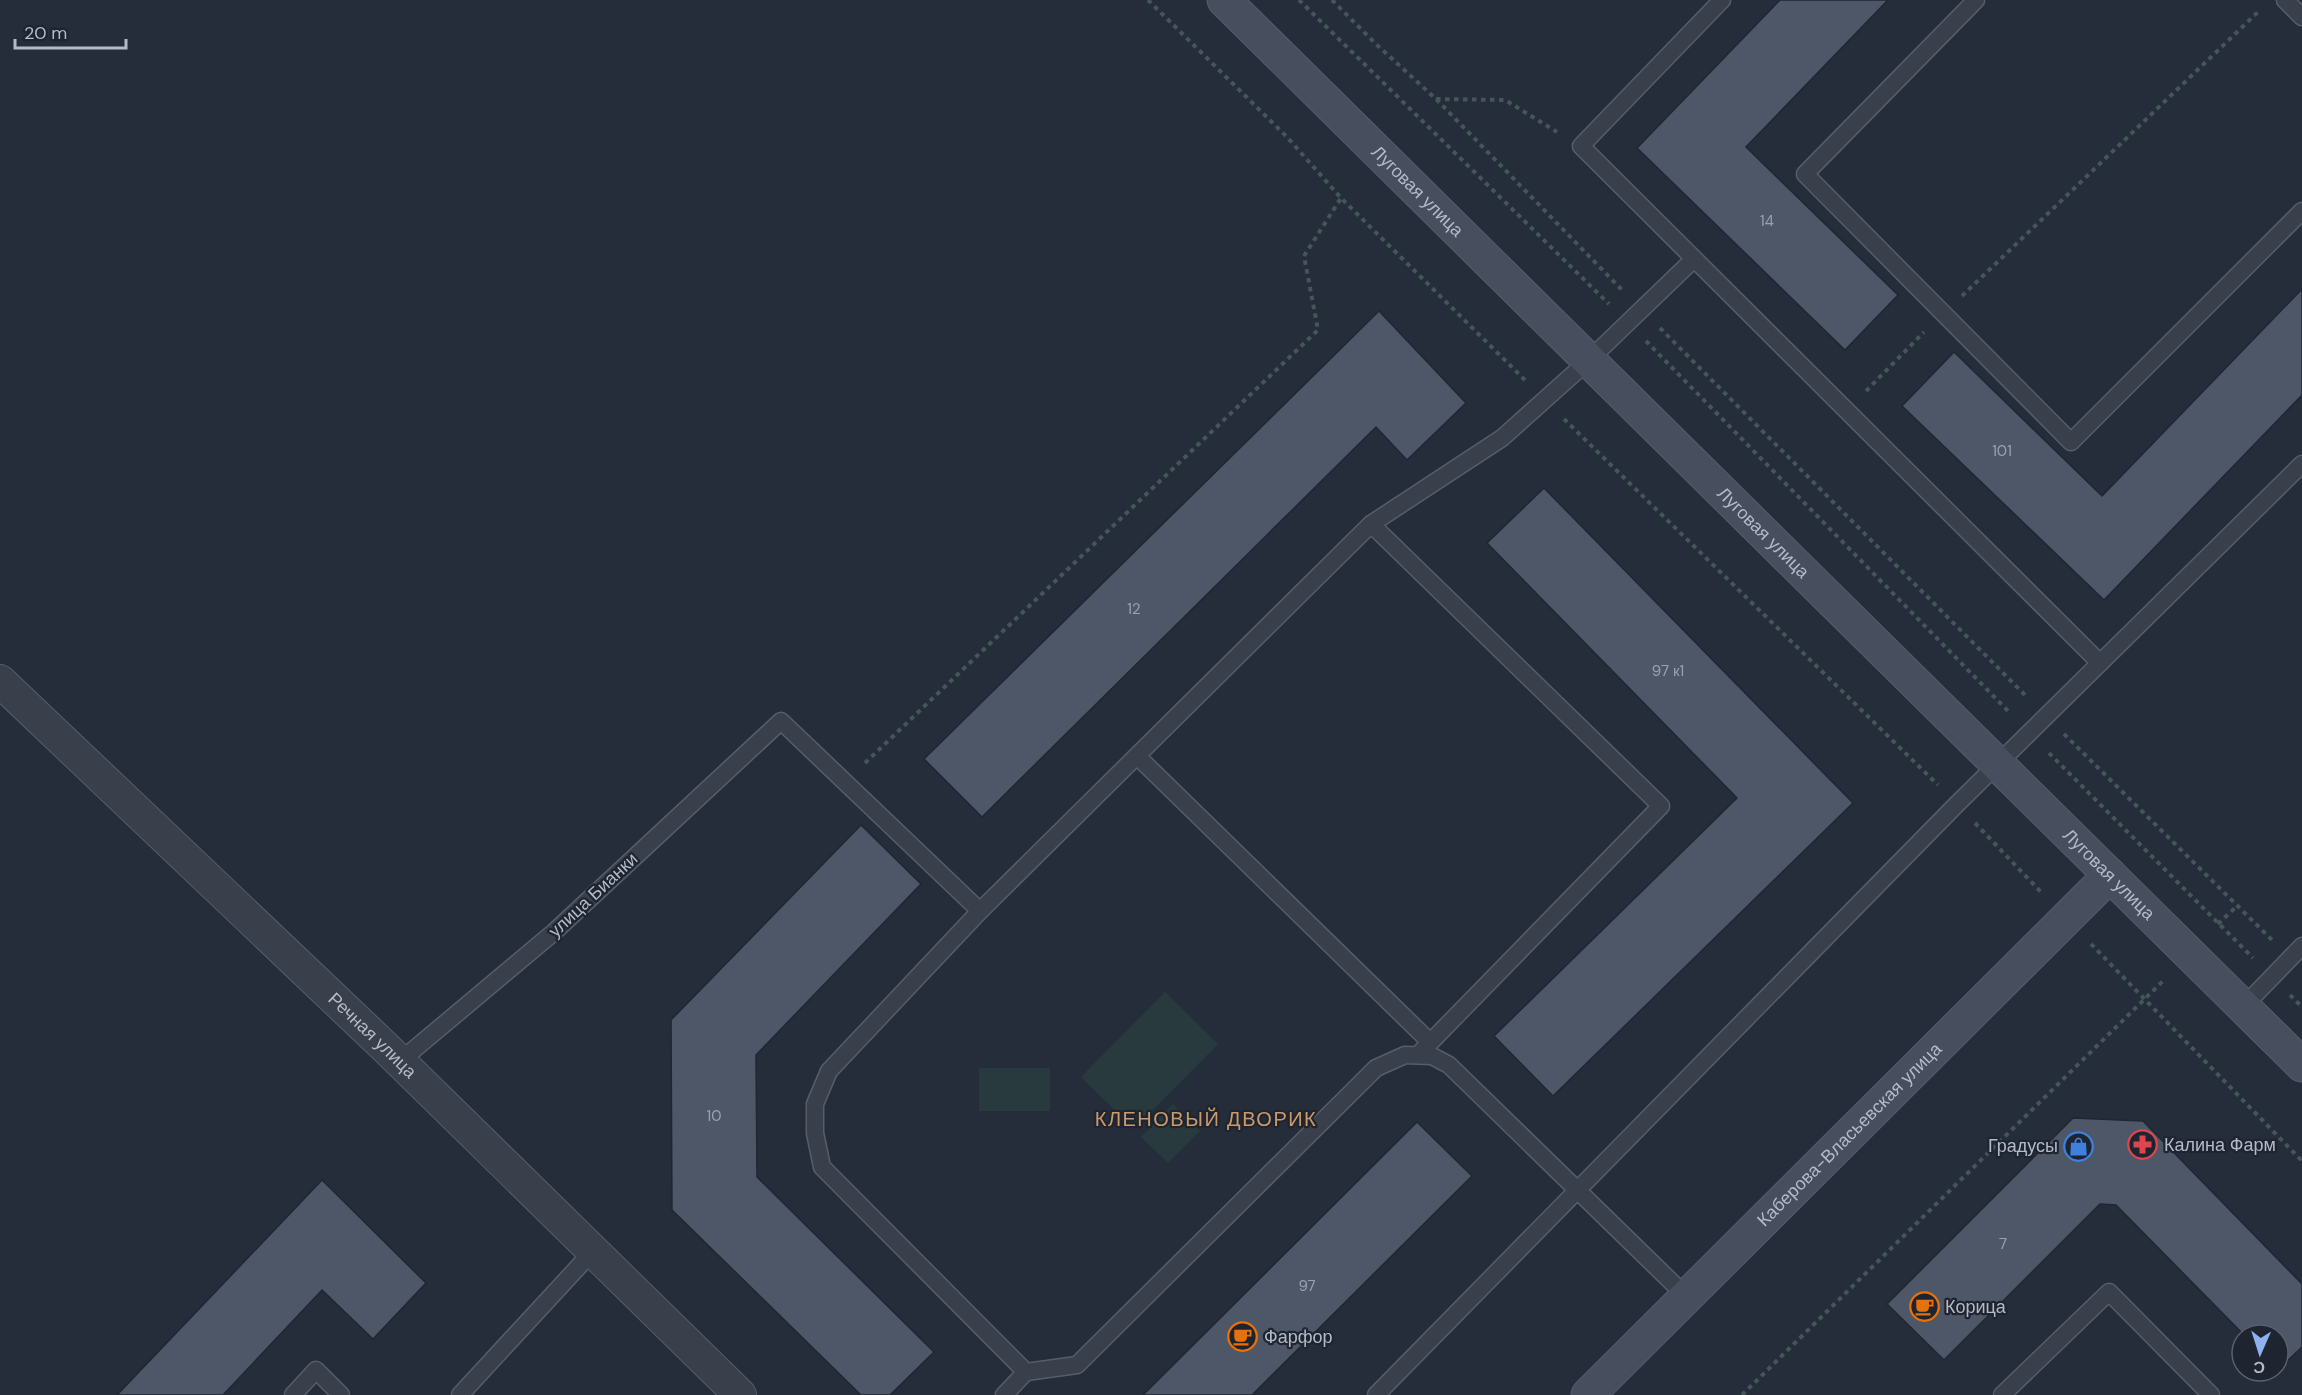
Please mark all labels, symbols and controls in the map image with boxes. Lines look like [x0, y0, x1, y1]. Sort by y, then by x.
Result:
scale bar [15, 12, 126, 50]
text: 20 m [24, 21, 67, 45]
street label: Луговая улица [1366, 140, 1470, 243]
house number: 14 [1760, 211, 1774, 231]
house number: 101 [1992, 441, 2012, 461]
street label: Луговая улица [1712, 482, 1815, 584]
house number: 12 [1127, 599, 1141, 619]
house number: 97 к1 [1652, 661, 1684, 681]
street label: Луговая улица [2058, 823, 2161, 926]
street label: улица Бианки [543, 847, 643, 943]
street label: Речная улица [323, 987, 423, 1084]
street label: Каберова-Власьевская улица [1752, 1037, 1948, 1232]
house number: 10 [707, 1106, 721, 1126]
district label: КЛЕНОВЫЙ ДВОРИК [1095, 1106, 1317, 1132]
pharmacy icon: Калина Фарм [2127, 1129, 2159, 1161]
shop icon: Градусы [2063, 1130, 2095, 1162]
place label: Калина Фарм [2164, 1133, 2276, 1157]
place label: Градусы [1988, 1134, 2058, 1158]
house number: 7 [1999, 1234, 2007, 1254]
house number: 97 [1298, 1276, 1316, 1296]
cafe icon: Корица [1908, 1291, 1940, 1323]
place label: Корица [1945, 1295, 2007, 1319]
cafe icon: Фарфор [1227, 1321, 1259, 1353]
north arrow [2230, 1323, 2290, 1383]
place label: Фарфор [1264, 1325, 1333, 1349]
text: С [2252, 1357, 2266, 1378]

